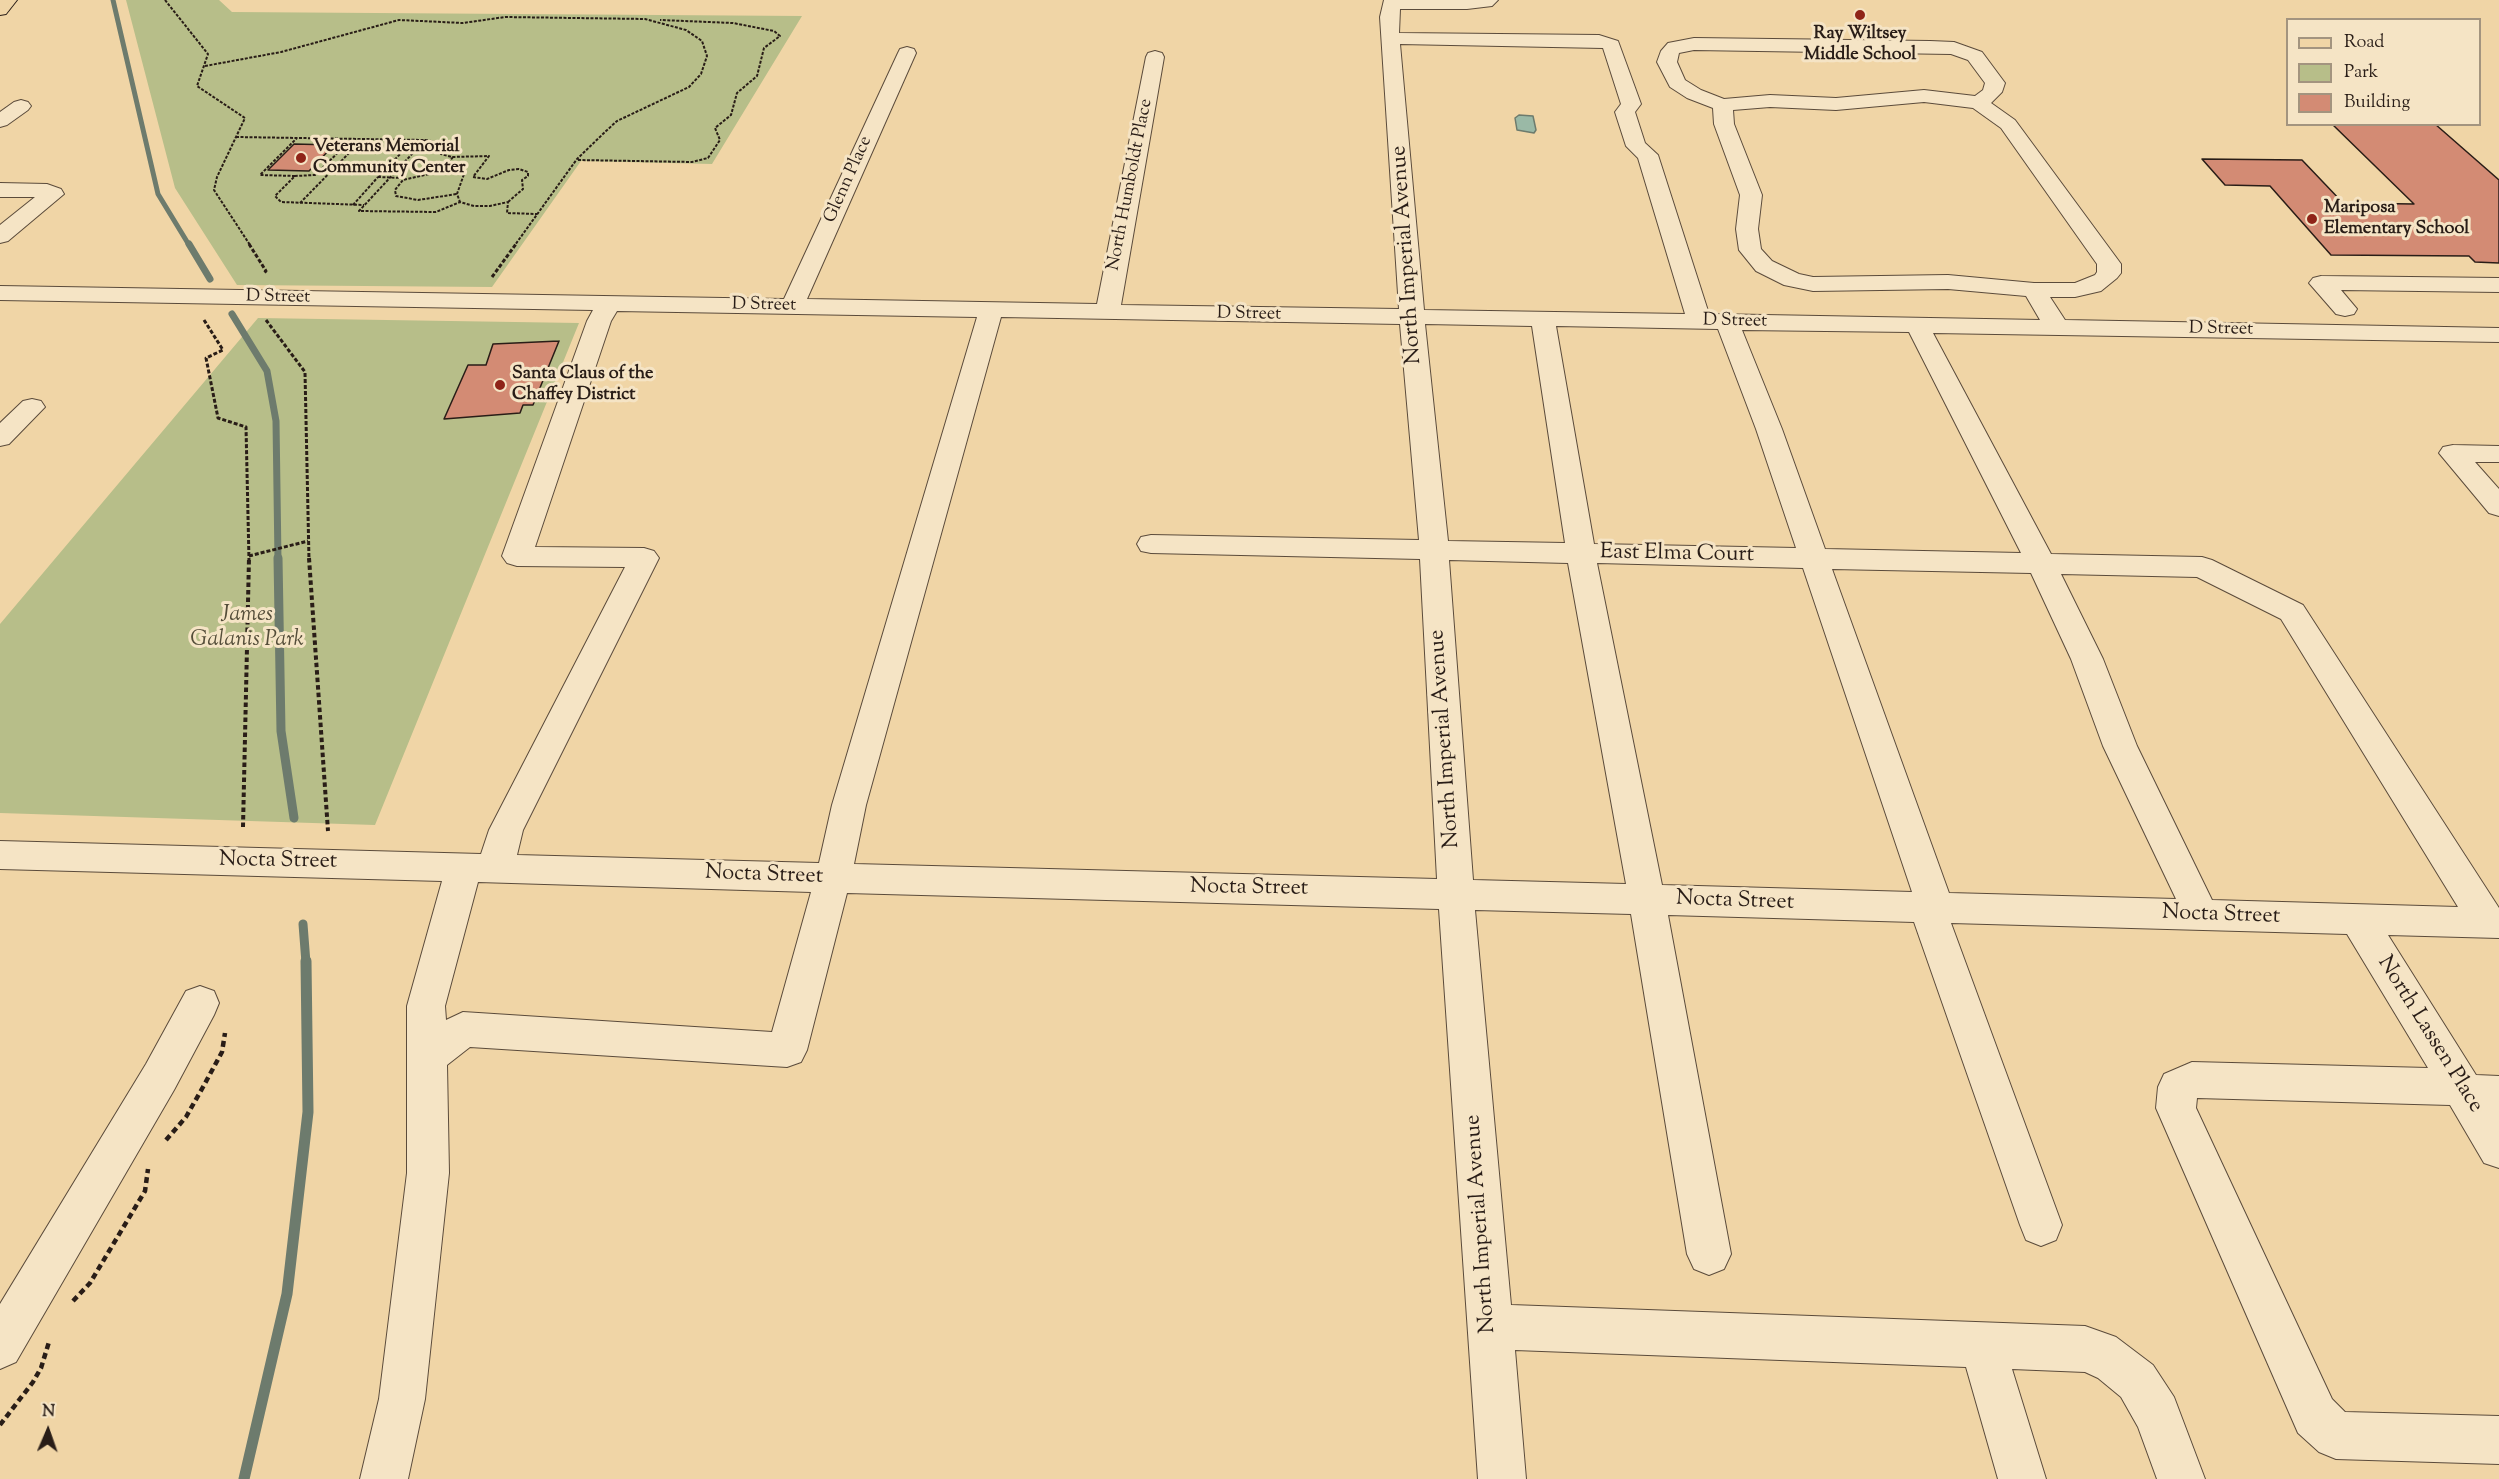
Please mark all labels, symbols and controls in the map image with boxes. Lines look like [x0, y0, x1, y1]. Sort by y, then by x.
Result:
marker: Ray Wiltsey Middle School [1853, 8, 1867, 22]
legend [2286, 18, 2481, 126]
place label: Ray Wiltsey Middle School [1804, 24, 1916, 66]
text: Road [2344, 30, 2384, 56]
text: Park [2344, 60, 2378, 86]
text: Building [2344, 90, 2410, 116]
street label: North Humboldt Place [1104, 97, 1158, 273]
street label: Glenn Place [820, 133, 878, 227]
place label: Veterans Memorial Community Center [313, 137, 466, 180]
street label: North Imperial Avenue [1387, 145, 1429, 365]
marker: Veterans Memorial Community Center [294, 151, 308, 165]
place label: Mariposa Elementary School [2324, 198, 2469, 240]
marker: Mariposa Elementary School [2305, 212, 2319, 226]
street label: D Street [246, 287, 310, 309]
street label: D Street [732, 295, 796, 317]
street label: D Street [1217, 304, 1281, 326]
street label: D Street [1703, 311, 1767, 333]
street label: D Street [2189, 319, 2253, 341]
place label: Santa Claus of the Chaffey District [512, 364, 653, 406]
marker: Santa Claus of the Chaffey District [493, 378, 507, 392]
street label: East Elma Court [1600, 540, 1754, 570]
park label: James Galanis Park [190, 603, 304, 654]
street label: North Imperial Avenue [1425, 629, 1467, 849]
street label: Nocta Street [219, 848, 337, 876]
street label: Nocta Street [704, 861, 824, 891]
street label: Nocta Street [1190, 875, 1308, 903]
street label: Nocta Street [1675, 887, 1795, 917]
street label: Nocta Street [2161, 901, 2281, 931]
street label: North Lassen Place [2370, 952, 2488, 1118]
street label: North Imperial Avenue [1461, 1114, 1503, 1334]
north arrow [18, 1401, 78, 1461]
text: N [42, 1401, 55, 1424]

